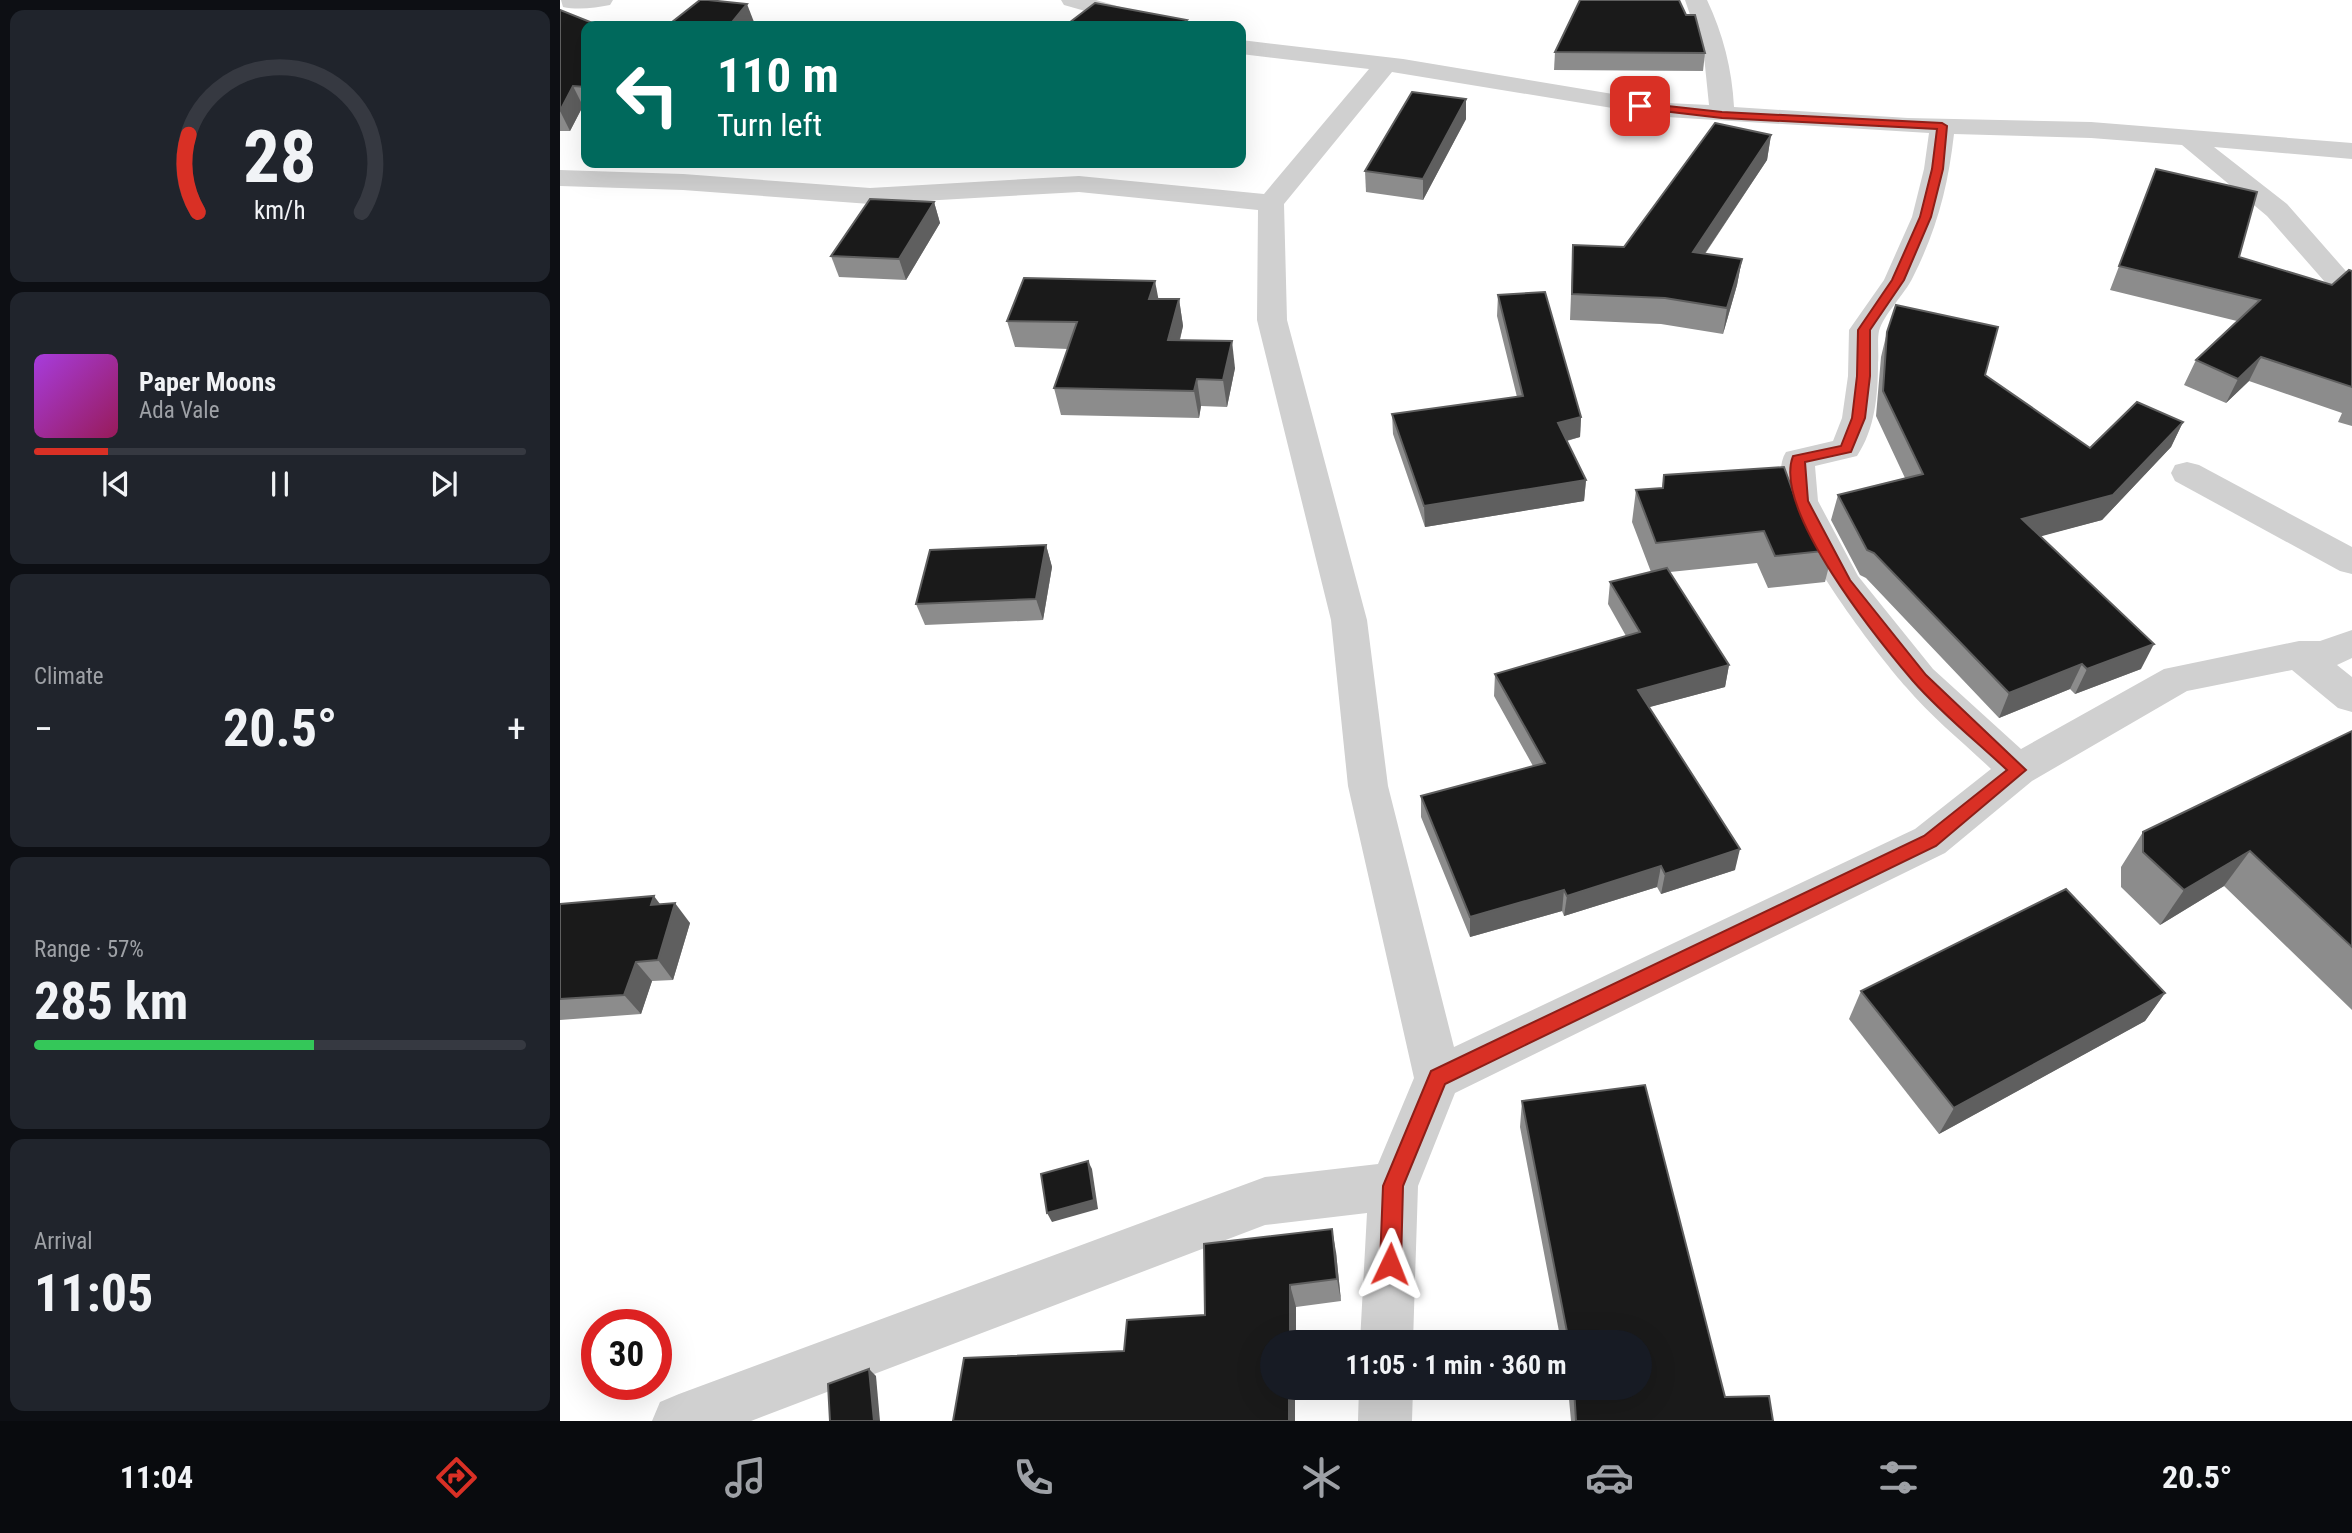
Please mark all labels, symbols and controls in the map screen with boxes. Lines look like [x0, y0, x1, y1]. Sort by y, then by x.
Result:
text: 110 m [717, 47, 839, 104]
icon: left [602, 49, 693, 140]
pin [1610, 76, 1670, 136]
icon: arrive [1621, 87, 1659, 125]
text: Turn left [717, 106, 822, 144]
text: 28 [243, 114, 317, 200]
text: km/h [254, 196, 306, 225]
text: Paper Moons [139, 367, 276, 397]
text: Ada Vale [139, 397, 219, 424]
icon: previous [97, 465, 135, 503]
icon: pause [261, 465, 299, 503]
icon: next [425, 465, 463, 503]
text: Climate [34, 663, 104, 690]
text: 20.5° [223, 698, 337, 759]
text: − [34, 707, 53, 751]
text: + [507, 707, 526, 751]
text: Range · 57% [34, 936, 144, 963]
text: 285 km [34, 971, 188, 1032]
position arrow [1353, 1227, 1427, 1301]
text: Arrival [34, 1228, 93, 1255]
text: 11:05 [34, 1263, 153, 1324]
speed limit sign: 30 [581, 1309, 672, 1400]
text: 11:05 · 1 min · 360 m [1346, 1350, 1566, 1380]
icon: directions [432, 1453, 481, 1502]
icon: music [721, 1453, 770, 1502]
icon: phone [1009, 1453, 1058, 1502]
icon: climate [1297, 1453, 1346, 1502]
icon: car [1585, 1453, 1634, 1502]
icon: filters [1874, 1453, 1923, 1502]
text: 11:04 [120, 1458, 193, 1496]
text: 20.5° [2162, 1458, 2232, 1496]

